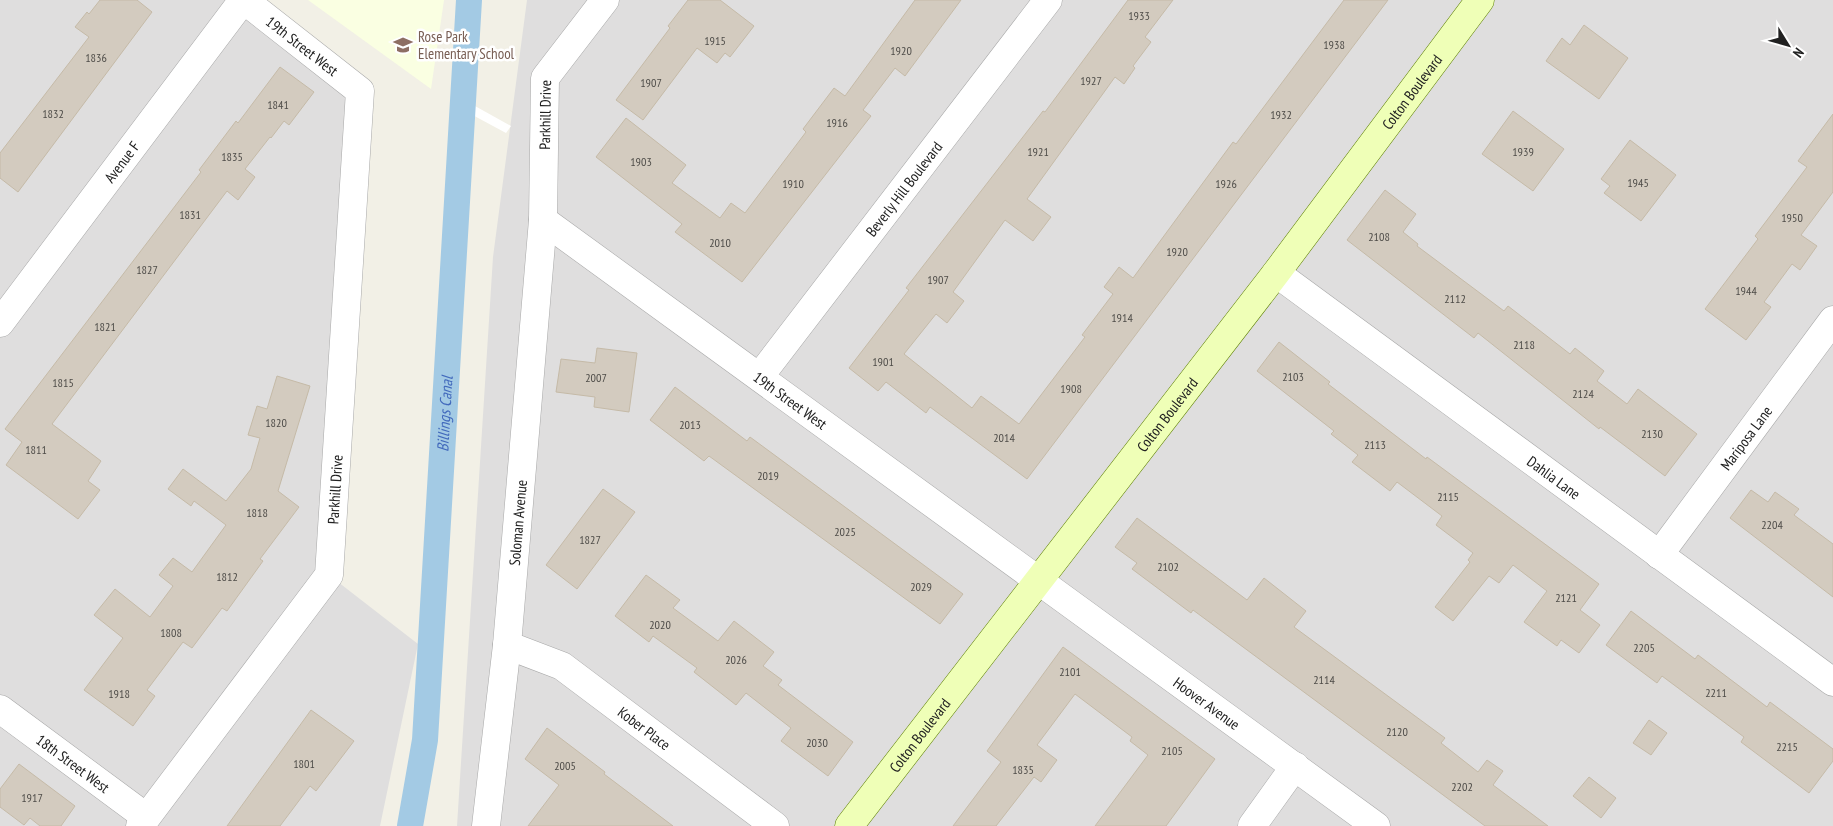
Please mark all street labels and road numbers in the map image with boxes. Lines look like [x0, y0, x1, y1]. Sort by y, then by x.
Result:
street label: 19th Street West [262, 12, 342, 80]
street label: Colton Boulevard [1377, 50, 1446, 133]
street label: Parkhill Drive [534, 80, 554, 150]
street label: Avenue F [100, 137, 143, 186]
street label: Beverly Hill Boulevard [861, 137, 946, 240]
street label: 19th Street West [750, 367, 831, 433]
street label: Colton Boulevard [1132, 374, 1201, 455]
street label: Mariposa Lane [1716, 402, 1776, 473]
street label: Dahlia Lane [1524, 451, 1584, 503]
street label: Parkhill Drive [323, 454, 346, 525]
street label: Soloman Avenue [504, 479, 530, 566]
street label: Hoover Avenue [1170, 672, 1244, 734]
street label: Colton Boulevard [885, 694, 954, 776]
street label: Kober Place [614, 702, 675, 754]
street label: 18th Street West [33, 730, 114, 796]

